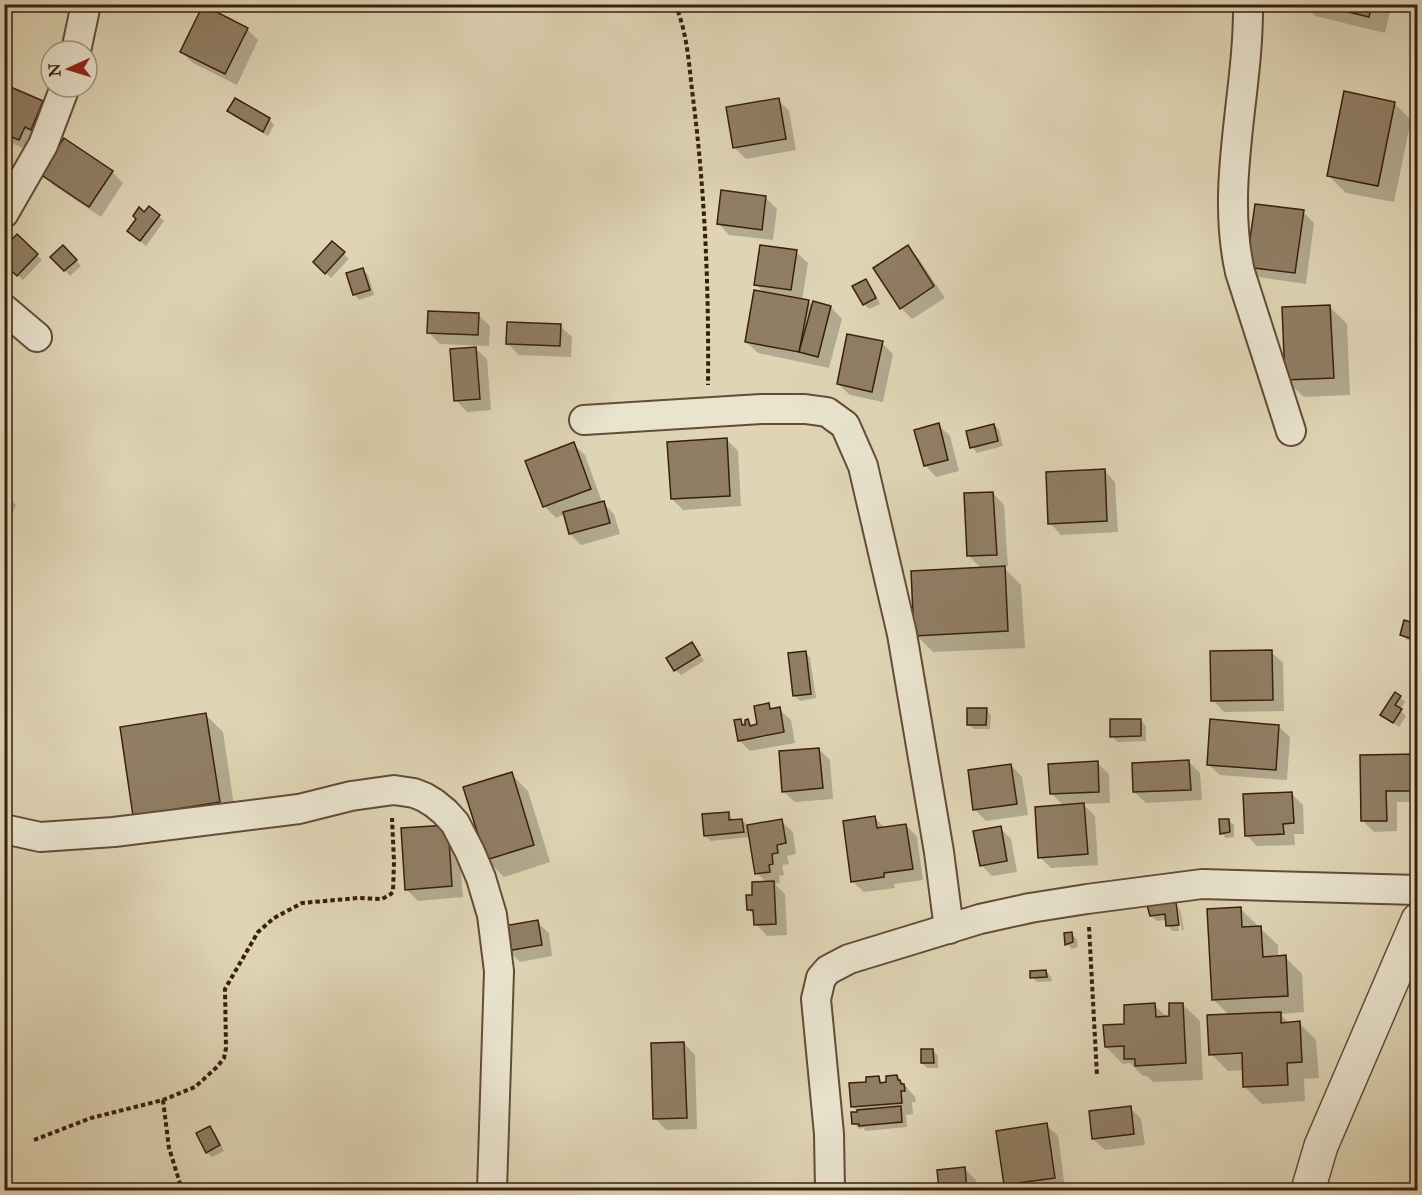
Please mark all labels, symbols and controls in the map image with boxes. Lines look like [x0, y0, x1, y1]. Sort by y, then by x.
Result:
north arrow [39, 39, 99, 99]
text: N [45, 62, 64, 77]

